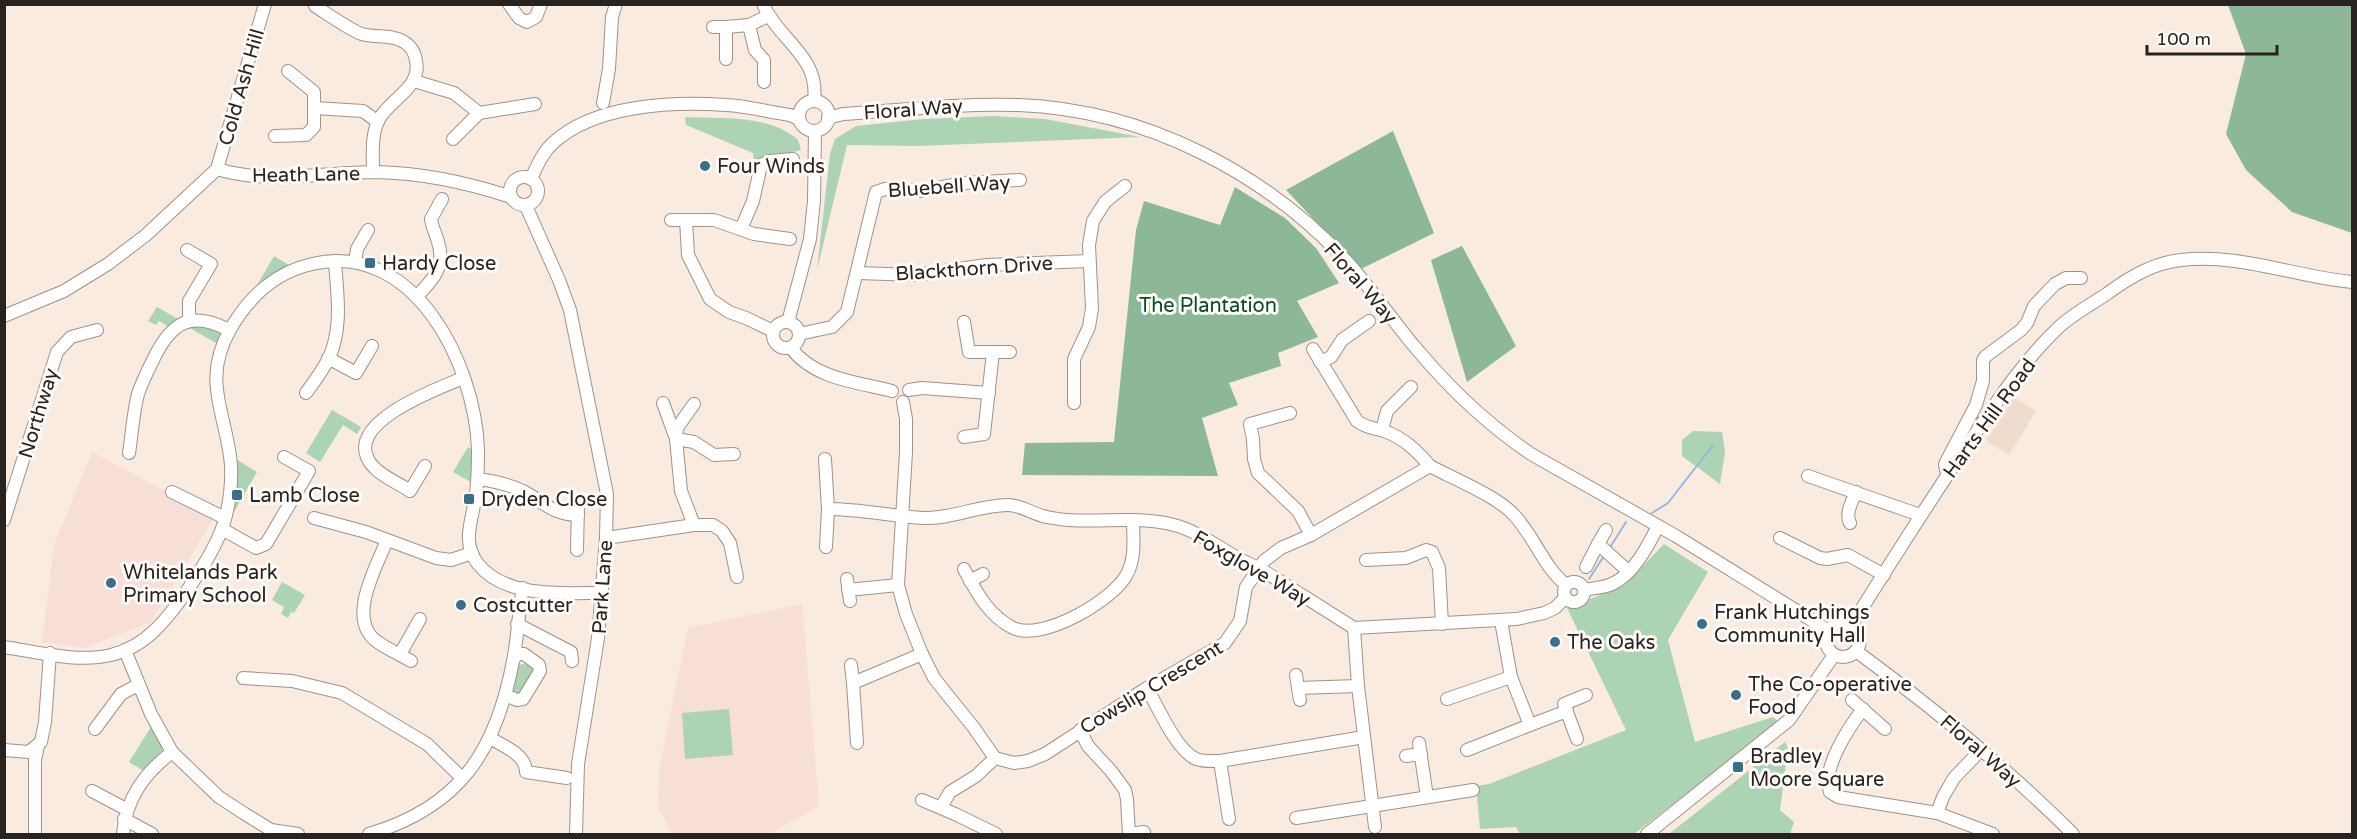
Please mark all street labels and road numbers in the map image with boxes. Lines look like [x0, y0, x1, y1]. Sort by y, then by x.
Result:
street label: Cold Ash Hill [214, 26, 270, 148]
street label: Floral Way [863, 95, 964, 125]
street label: Heath Lane [252, 162, 360, 188]
street label: Bluebell Way [887, 171, 1011, 203]
street label: Floral Way [1319, 238, 1402, 329]
street label: Blackthorn Drive [895, 252, 1054, 286]
street label: Harts Hill Road [1938, 354, 2041, 483]
street label: Northway [14, 365, 64, 461]
street label: Foxglove Way [1188, 526, 1315, 612]
street label: Park Lane [588, 539, 618, 635]
street label: Cowslip Crescent [1076, 636, 1228, 740]
street label: Floral Way [1935, 710, 2026, 794]

